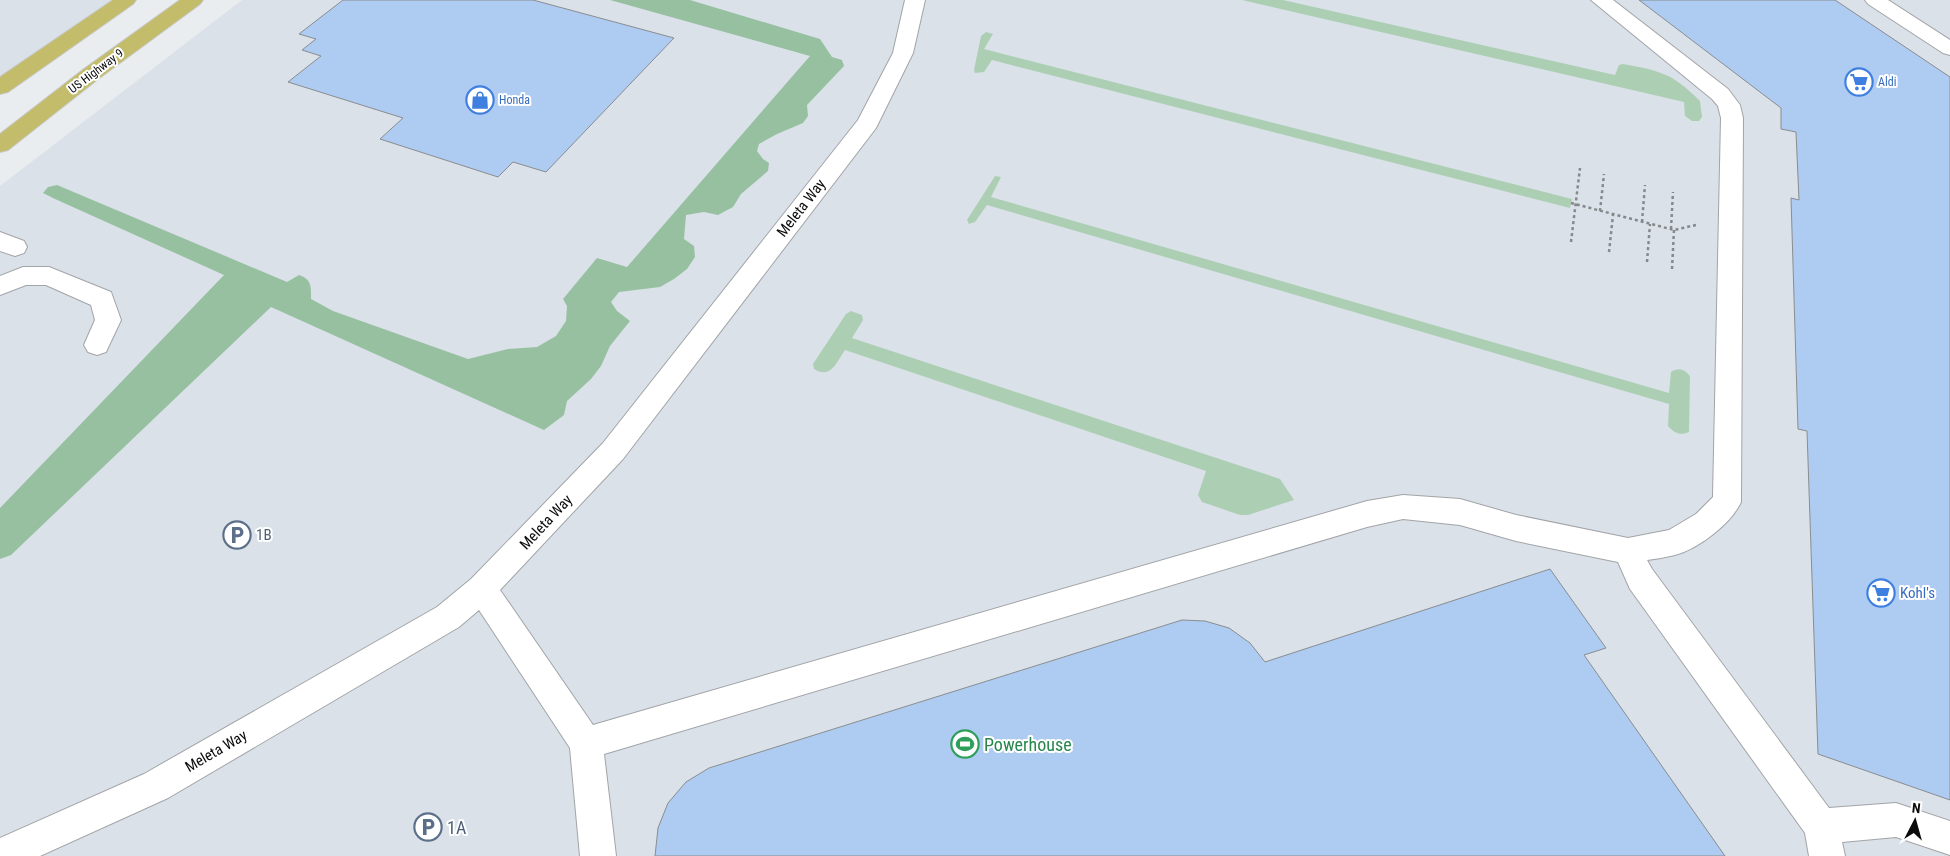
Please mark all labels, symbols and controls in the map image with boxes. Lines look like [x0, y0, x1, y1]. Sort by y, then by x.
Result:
street label: US Highway 9 [66, 46, 126, 96]
supermarket icon: Aldi [1844, 67, 1874, 97]
place label: Aldi [1878, 75, 1896, 89]
shop icon: Honda [465, 85, 495, 115]
place label: Honda [499, 93, 530, 107]
street label: Meleta Way [773, 176, 829, 240]
street label: Meleta Way [516, 491, 576, 553]
parking icon: 1B [222, 520, 252, 550]
place label: 1B [256, 526, 272, 544]
supermarket icon: Kohl's [1866, 578, 1896, 608]
place label: Kohl's [1900, 584, 1935, 602]
street label: Meleta Way [182, 726, 250, 776]
sports icon: Powerhouse [950, 729, 980, 759]
place label: Powerhouse [984, 734, 1072, 755]
north arrow [1890, 796, 1940, 846]
text: N [1911, 800, 1921, 816]
parking icon: 1A [413, 812, 443, 842]
place label: 1A [447, 817, 467, 838]

